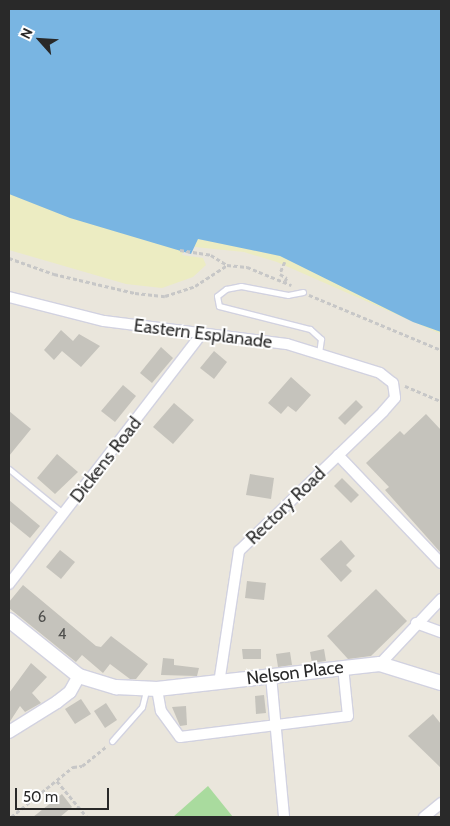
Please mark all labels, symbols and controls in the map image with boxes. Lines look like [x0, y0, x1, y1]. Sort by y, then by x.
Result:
north arrow [15, 15, 65, 65]
text: N [16, 25, 37, 42]
street label: Eastern Esplanade [133, 315, 273, 353]
street label: Dickens Road [66, 413, 146, 507]
street label: Rectory Road [242, 463, 330, 549]
house number: 6 [38, 609, 46, 627]
house number: 4 [58, 626, 66, 644]
street label: Nelson Place [245, 656, 345, 690]
scale bar [18, 778, 111, 810]
text: 50 m [23, 788, 58, 806]

